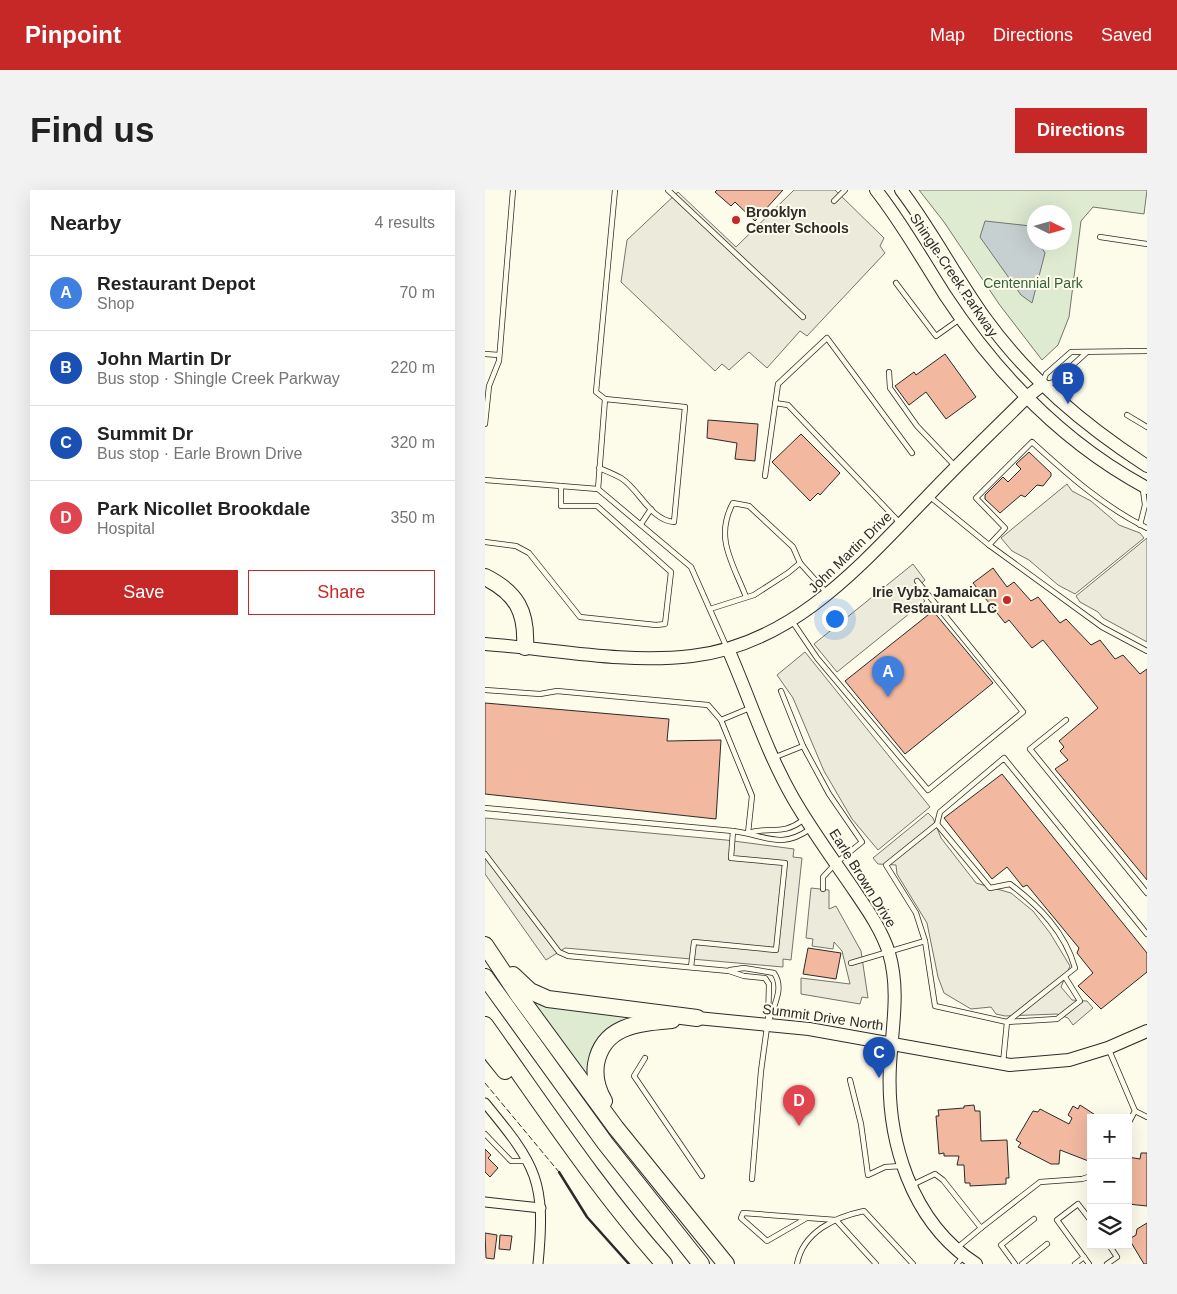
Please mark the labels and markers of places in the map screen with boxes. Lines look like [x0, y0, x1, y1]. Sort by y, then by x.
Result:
place label: Brooklyn Center Schools [746, 204, 849, 236]
marker: Brooklyn Center Schools [730, 214, 742, 226]
pin: B [1052, 363, 1084, 404]
place label: Irie Vybz Jamaican Restaurant LLC [872, 584, 997, 616]
marker: Irie Vybz Jamaican Restaurant LLC [1001, 594, 1013, 606]
pin: A [872, 656, 904, 697]
pin: C [863, 1037, 895, 1078]
pin: D [783, 1085, 815, 1126]

